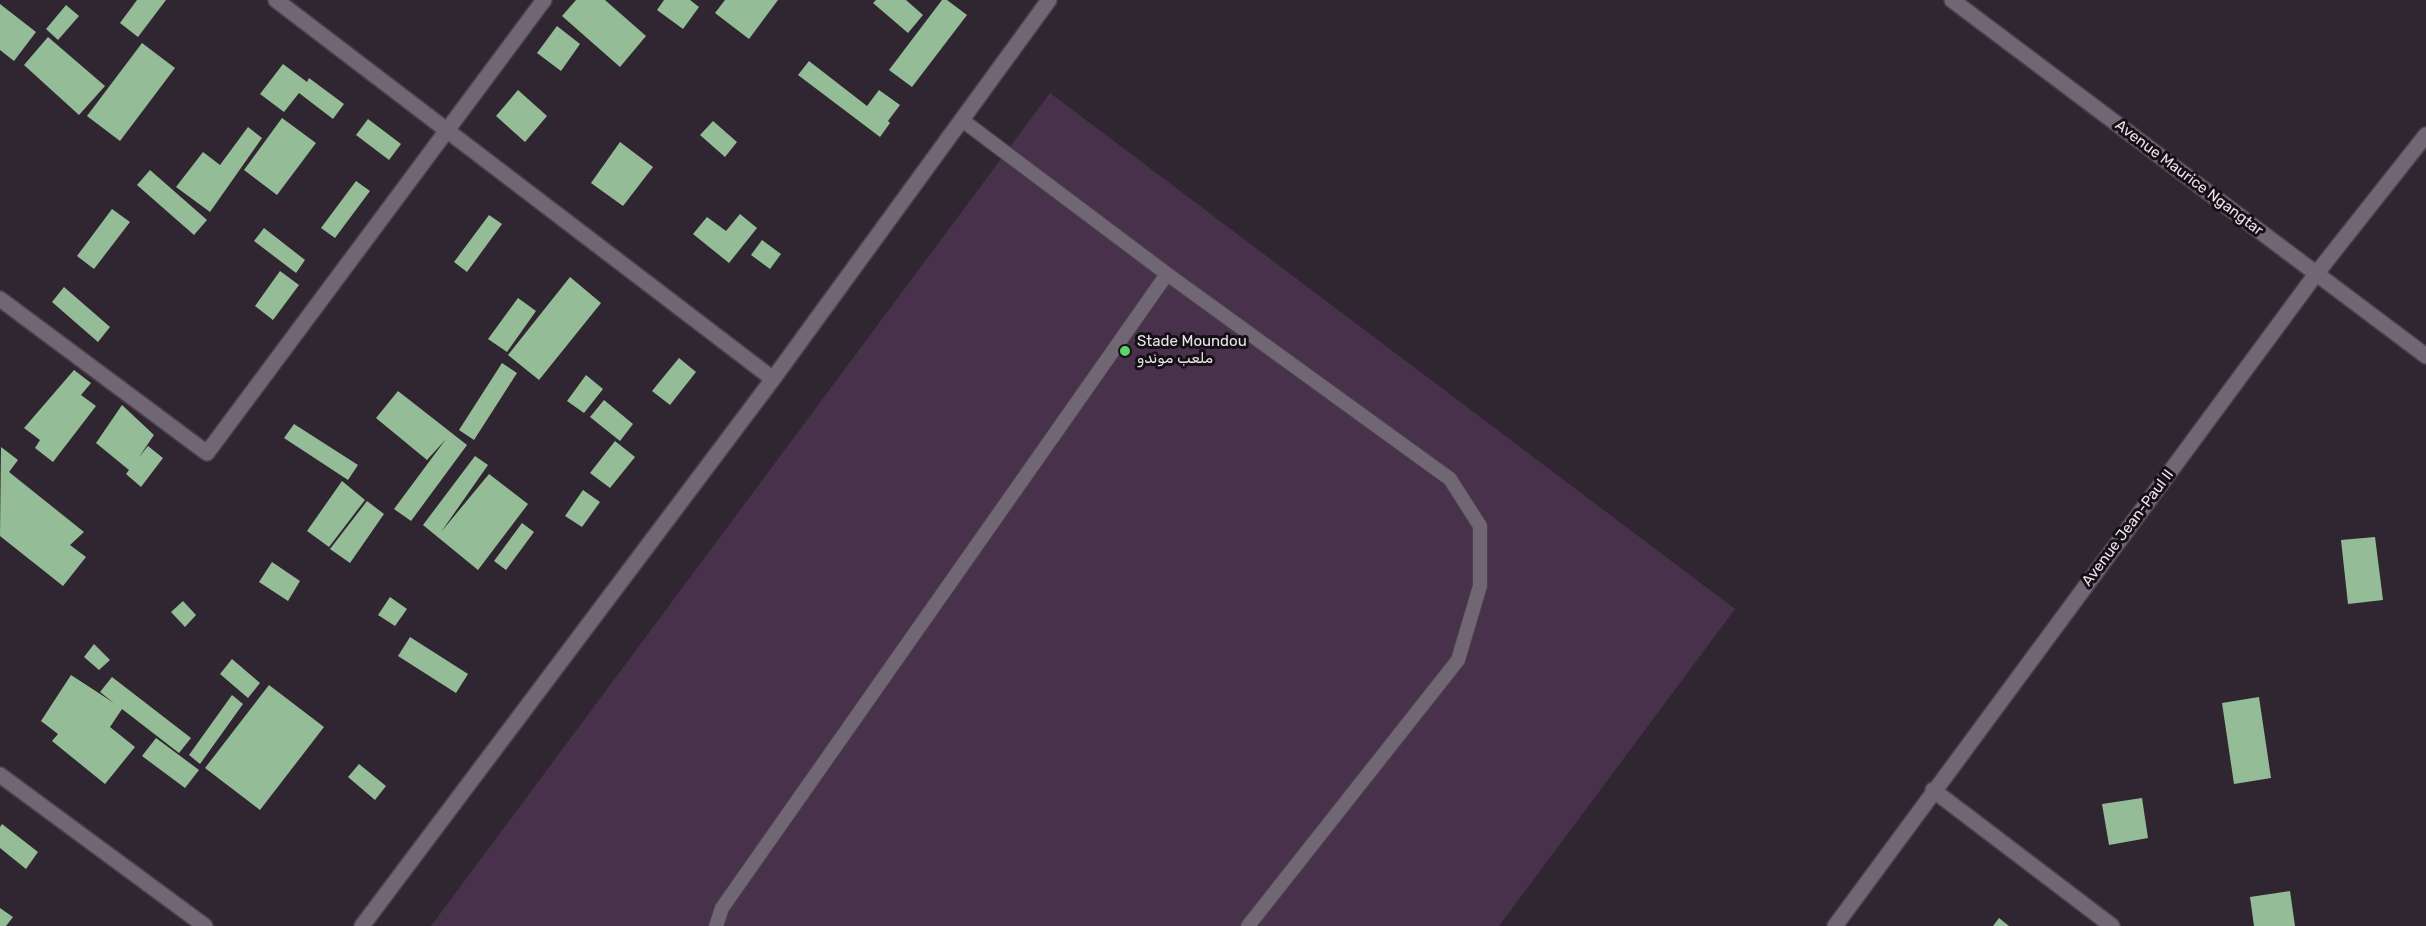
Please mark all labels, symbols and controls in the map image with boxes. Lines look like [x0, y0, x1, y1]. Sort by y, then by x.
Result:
street label: Avenue Maurice Ngangtar [2111, 116, 2267, 240]
place label: Stade Moundou ملعب موندو [1137, 333, 1247, 368]
marker: Stade Moundou ملعب موندو [1118, 344, 1132, 358]
street label: Avenue Jean-Paul II [2078, 466, 2178, 590]

